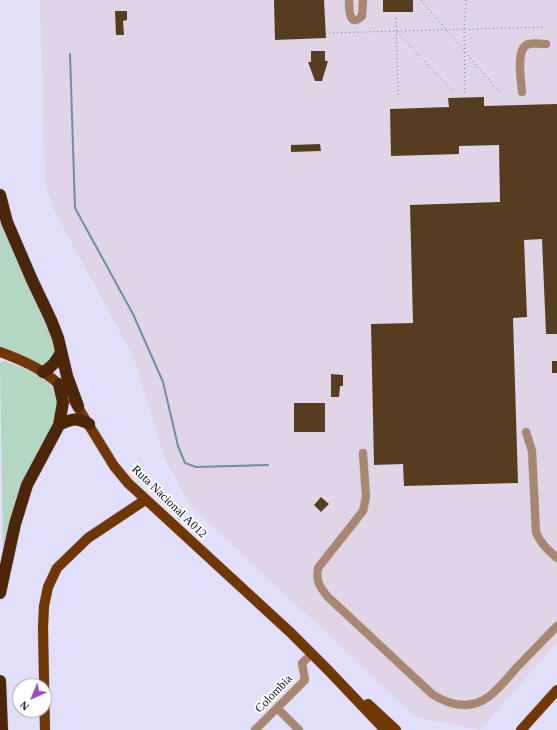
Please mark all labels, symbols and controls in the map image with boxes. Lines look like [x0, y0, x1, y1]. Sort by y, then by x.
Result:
street label: Ruta Nacional A012 [129, 463, 209, 541]
street label: Colombia [252, 672, 296, 716]
north arrow [12, 678, 52, 718]
text: N [17, 699, 31, 713]

